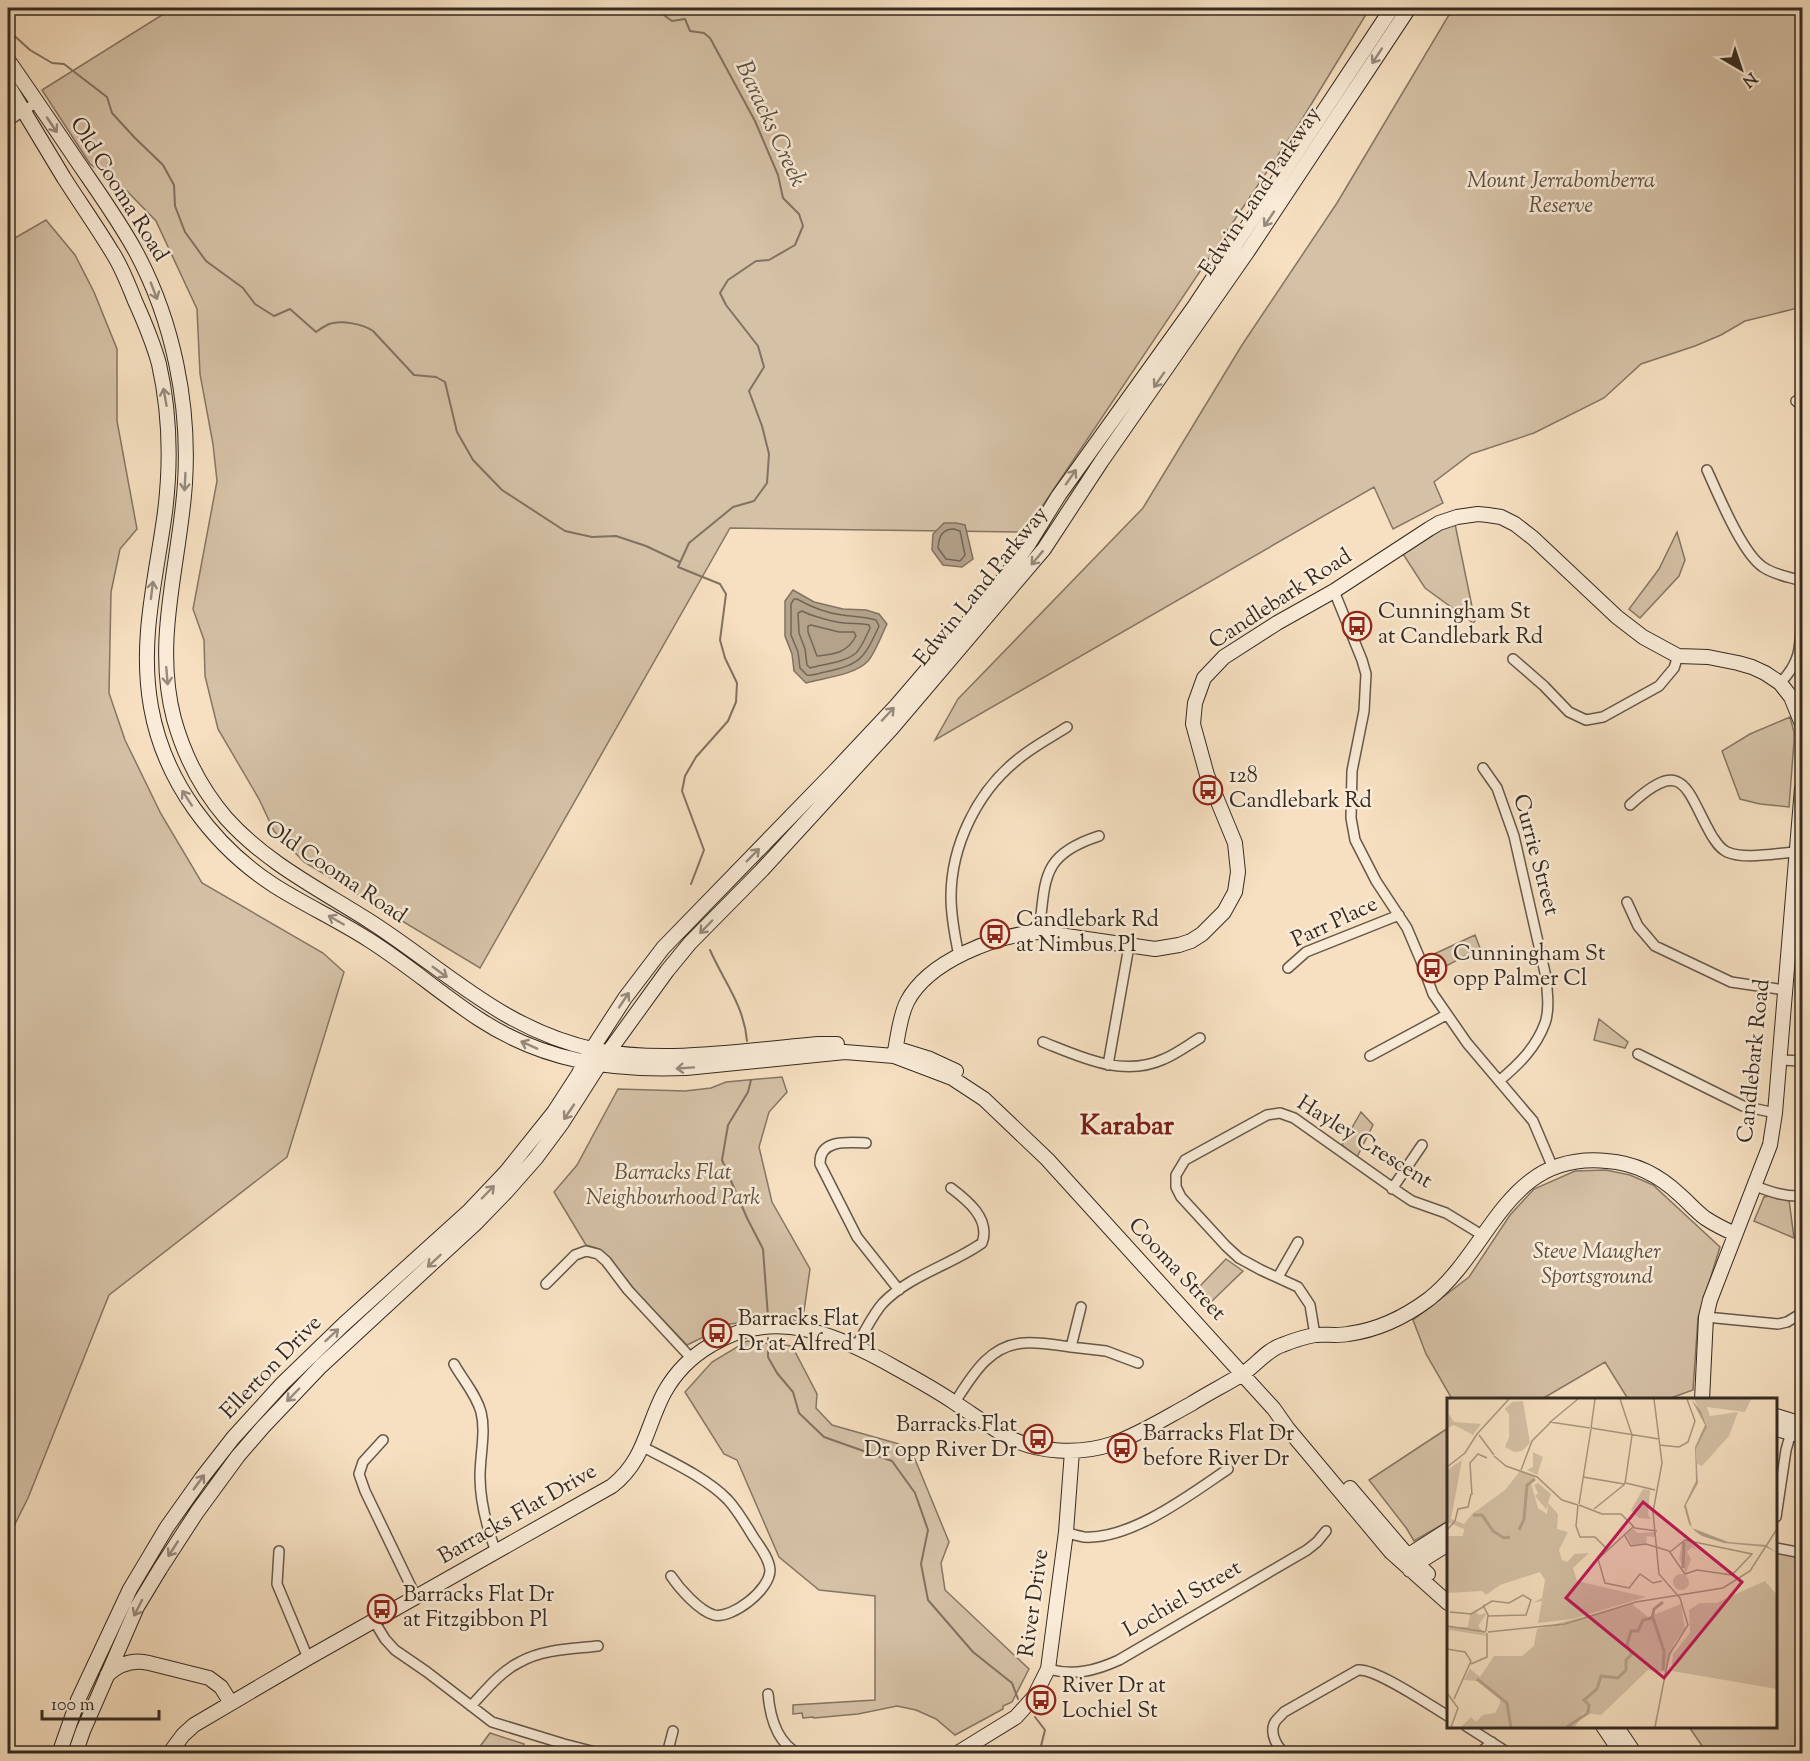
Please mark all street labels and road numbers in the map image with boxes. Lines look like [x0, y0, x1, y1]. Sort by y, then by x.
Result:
street label: Edwin Land Parkway [1192, 101, 1330, 283]
street label: Old Cooma Road [61, 111, 175, 269]
street label: Edwin Land Parkway [907, 500, 1057, 674]
street label: Candlebark Road [1203, 542, 1359, 658]
street label: Currie Street [1503, 791, 1567, 920]
street label: Old Cooma Road [257, 813, 413, 933]
street label: Parr Place [1287, 889, 1383, 957]
street label: Candlebark Road [1730, 977, 1780, 1145]
street label: Hayley Crescent [1290, 1088, 1438, 1198]
street label: Cooma Street [1120, 1211, 1233, 1329]
street label: Ellerton Drive [214, 1309, 330, 1427]
street label: Barracks Flat Drive [433, 1456, 603, 1574]
street label: River Drive [1012, 1547, 1058, 1659]
street label: Lochiel Street [1118, 1553, 1249, 1647]

